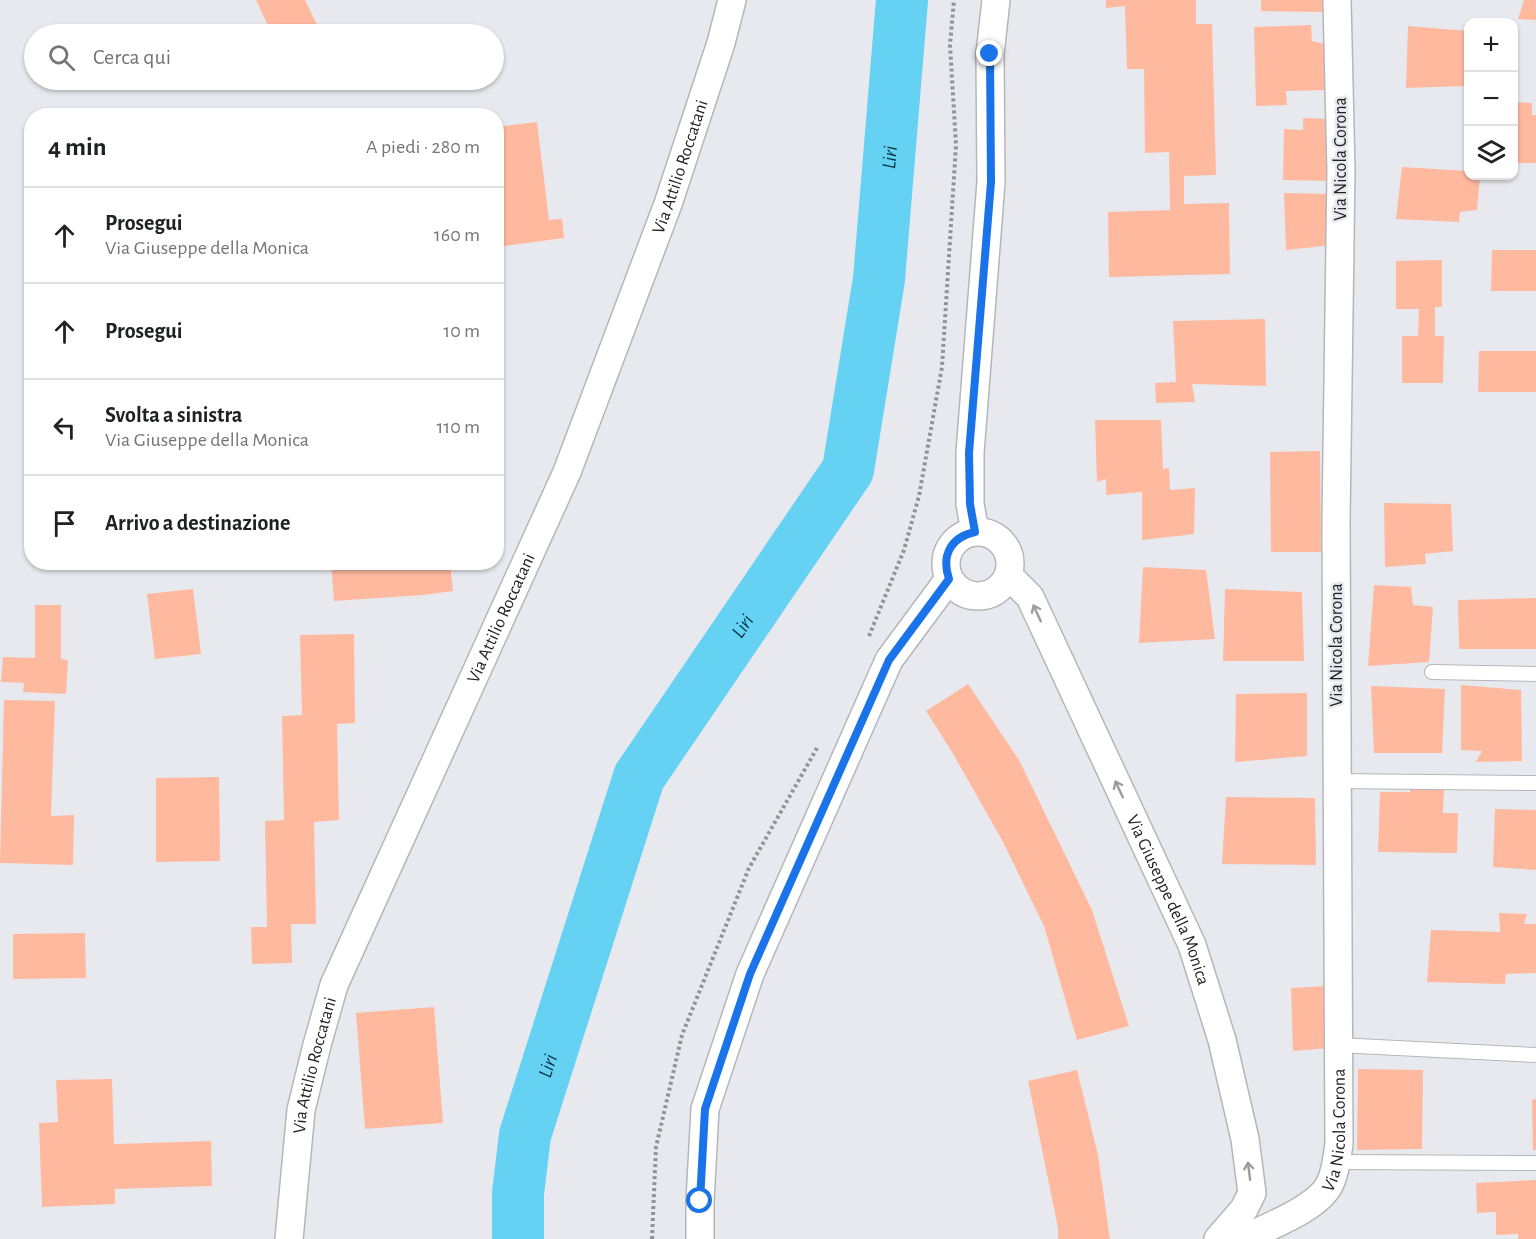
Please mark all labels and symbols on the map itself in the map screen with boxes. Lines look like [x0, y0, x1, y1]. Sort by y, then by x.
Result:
route end [976, 40, 1002, 66]
street label: Via Nicola Corona [1332, 97, 1350, 221]
street label: Via Attilio Roccatani [650, 98, 712, 236]
water label: Liri [879, 145, 901, 170]
street label: Via Attilio Roccatani [464, 551, 539, 686]
street label: Via Nicola Corona [1328, 583, 1346, 707]
one-way arrow [1031, 604, 1043, 622]
water label: Liri [728, 611, 758, 642]
one-way arrow [1113, 781, 1125, 799]
street label: Via Giuseppe della Monica [1123, 812, 1212, 987]
street label: Via Attilio Roccatani [291, 995, 340, 1134]
water label: Liri [535, 1052, 561, 1080]
street label: Via Nicola Corona [1319, 1068, 1349, 1195]
one-way arrow [1243, 1162, 1254, 1181]
route start [686, 1187, 712, 1213]

